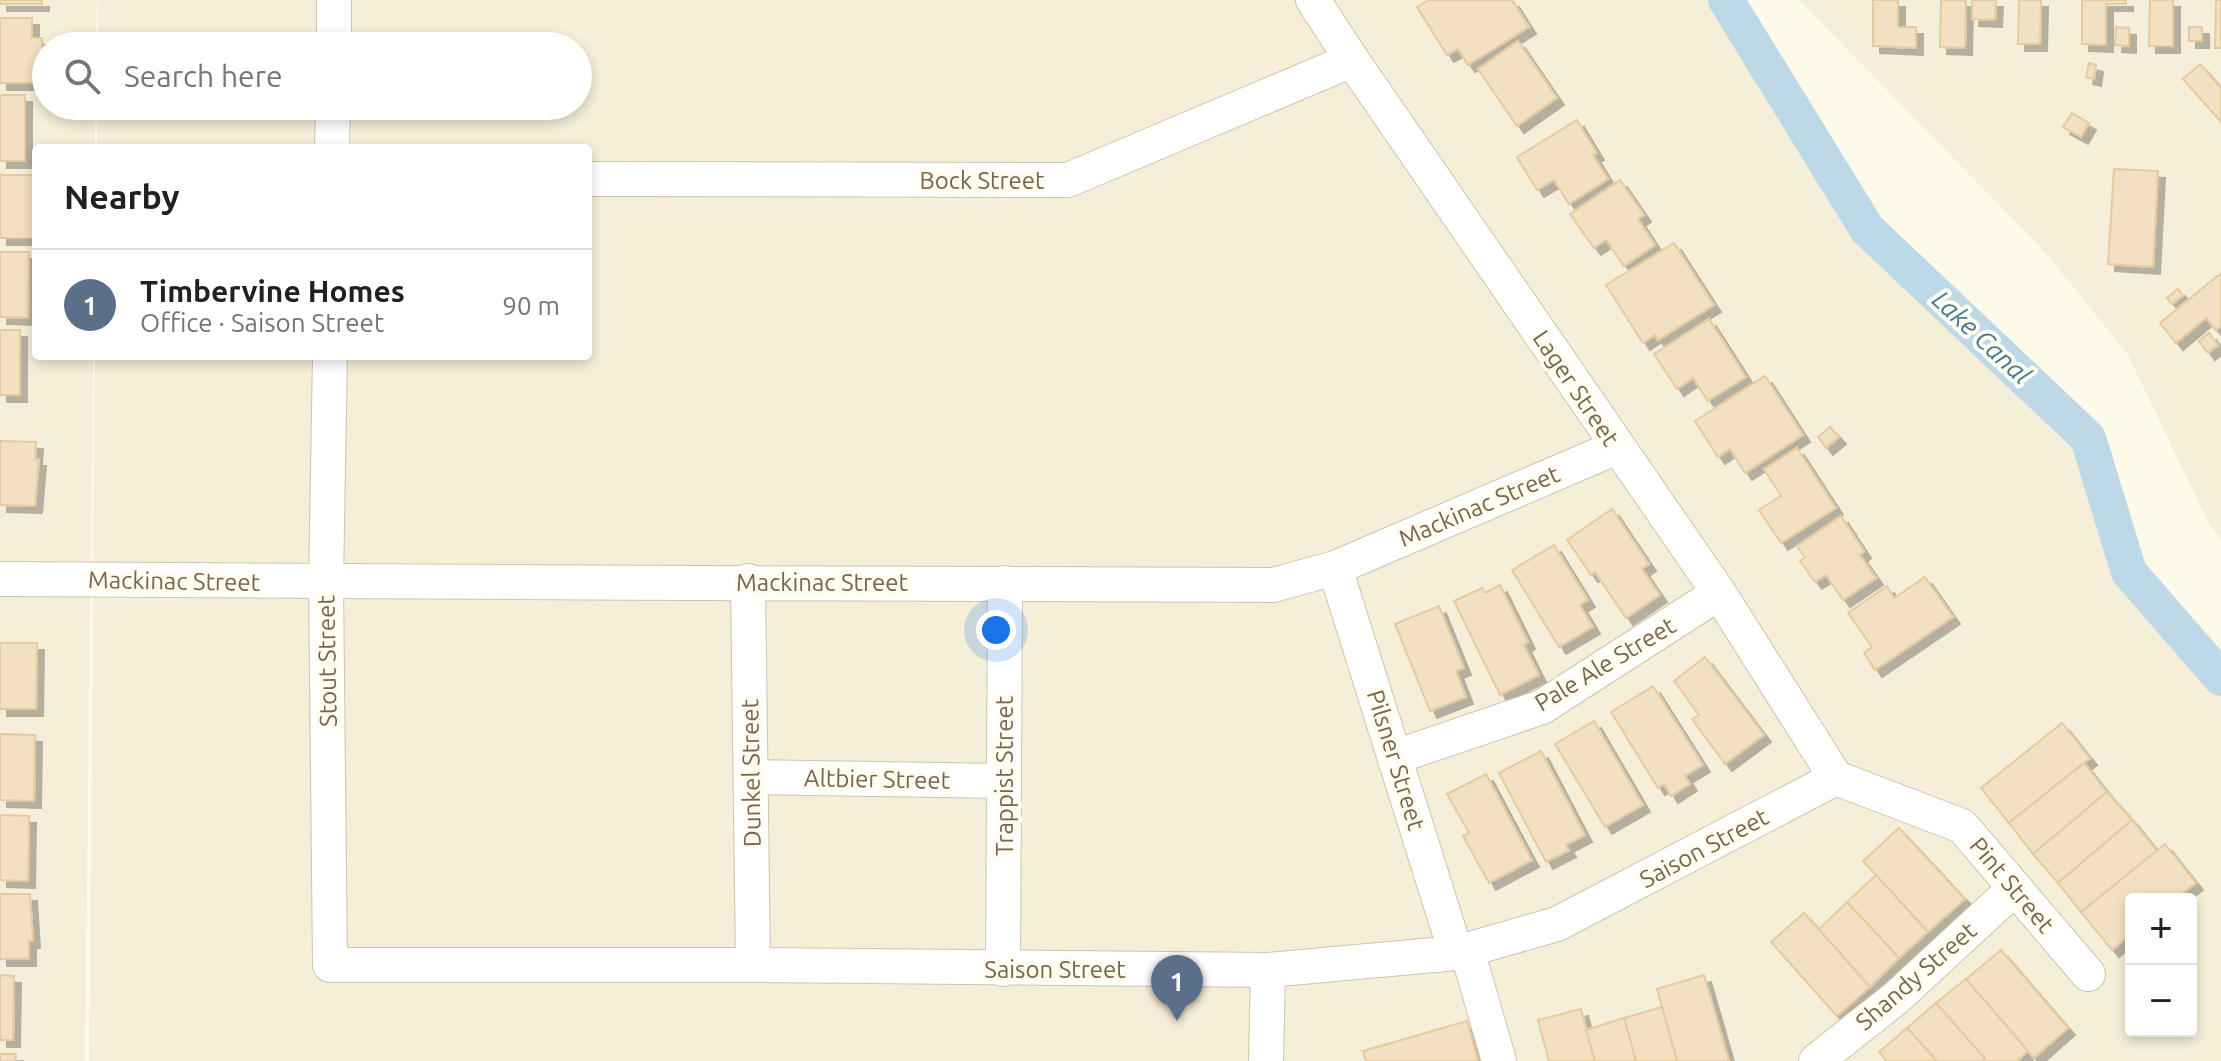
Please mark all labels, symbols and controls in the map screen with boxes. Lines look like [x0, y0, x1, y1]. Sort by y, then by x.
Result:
search box [32, 32, 592, 120]
icon: search [60, 54, 104, 98]
text: Search here [124, 59, 283, 93]
street label: Bock Street [919, 167, 1045, 194]
text: Nearby [64, 177, 179, 215]
text: Timbervine Homes [140, 274, 405, 308]
water label: Lake Canal [1927, 284, 2037, 390]
text: 1 [83, 291, 97, 320]
text: 90 m [502, 291, 560, 320]
text: Office · Saison Street [140, 308, 384, 337]
street label: Lager Street [1528, 325, 1625, 451]
street label: Mackinac Street [1395, 460, 1564, 552]
street label: Mackinac Street [88, 566, 261, 596]
street label: Mackinac Street [736, 569, 909, 596]
street label: Stout Street [312, 594, 342, 727]
your location [976, 610, 1016, 650]
street label: Pale Ale Street [1530, 611, 1681, 717]
street label: Pilsner Street [1362, 687, 1430, 834]
street label: Trappist Street [991, 695, 1018, 856]
street label: Dunkel Street [736, 698, 766, 847]
street label: Altbier Street [804, 764, 951, 794]
street label: Saison Street [1635, 803, 1773, 893]
street label: Pint Street [1964, 832, 2060, 938]
map controls [2125, 893, 2197, 1037]
button: + [2125, 893, 2197, 965]
street label: Shandy Street [1850, 916, 1982, 1036]
pin: 1 [1151, 955, 1203, 1021]
street label: Saison Street [984, 956, 1126, 983]
button: − [2125, 965, 2197, 1037]

